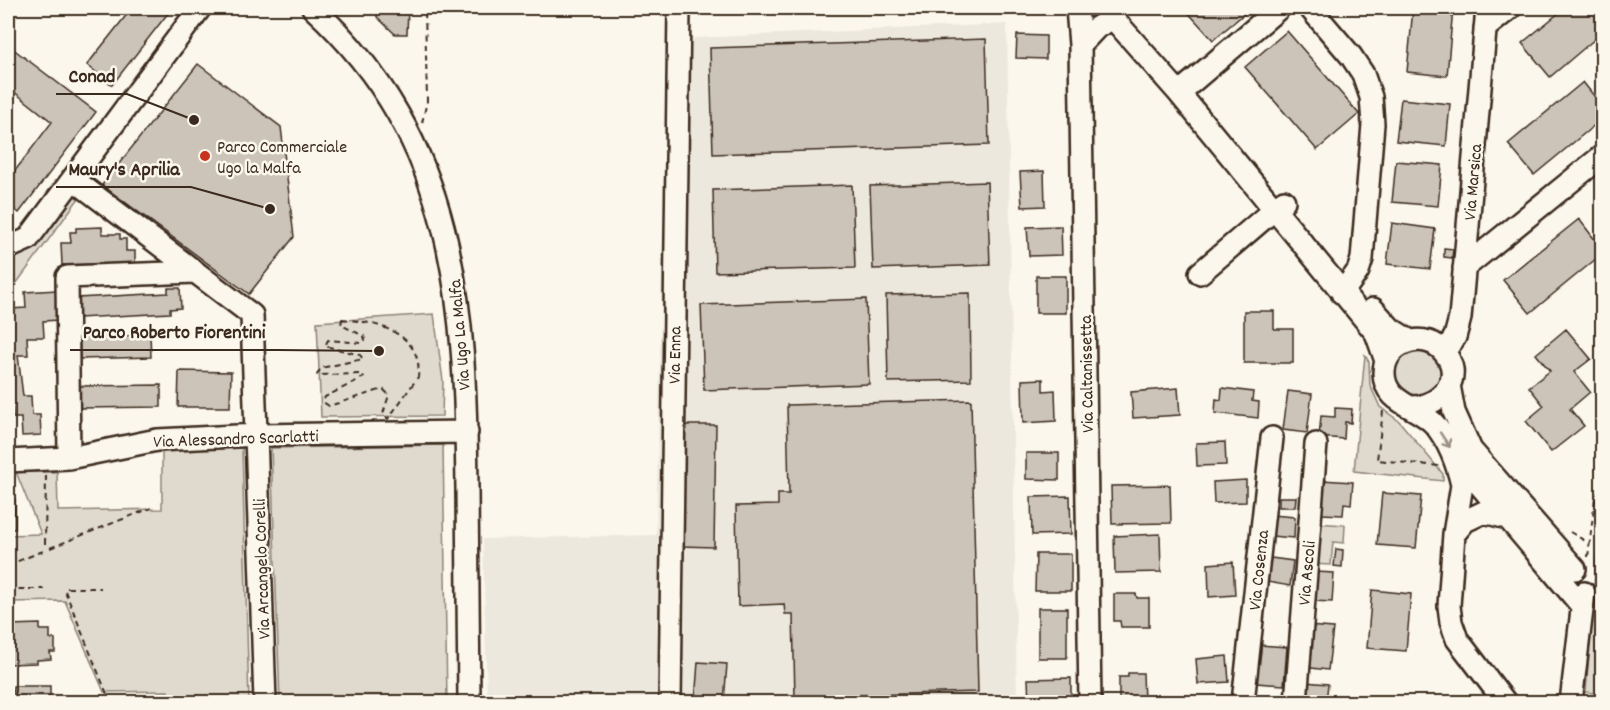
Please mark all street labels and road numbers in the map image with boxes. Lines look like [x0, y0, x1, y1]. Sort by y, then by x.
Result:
street label: Via Marsica [1459, 142, 1490, 222]
street label: Via Ugo La Malfa [444, 278, 479, 391]
street label: Via Caltanissetta [1075, 314, 1102, 433]
street label: Via Enna [663, 325, 690, 384]
street label: Via Alessandro Scarlatti [153, 425, 319, 456]
street label: Via Arcangelo Corelli [249, 498, 278, 640]
street label: Via Cosenza [1244, 528, 1277, 612]
street label: Via Ascoli [1293, 540, 1324, 607]

